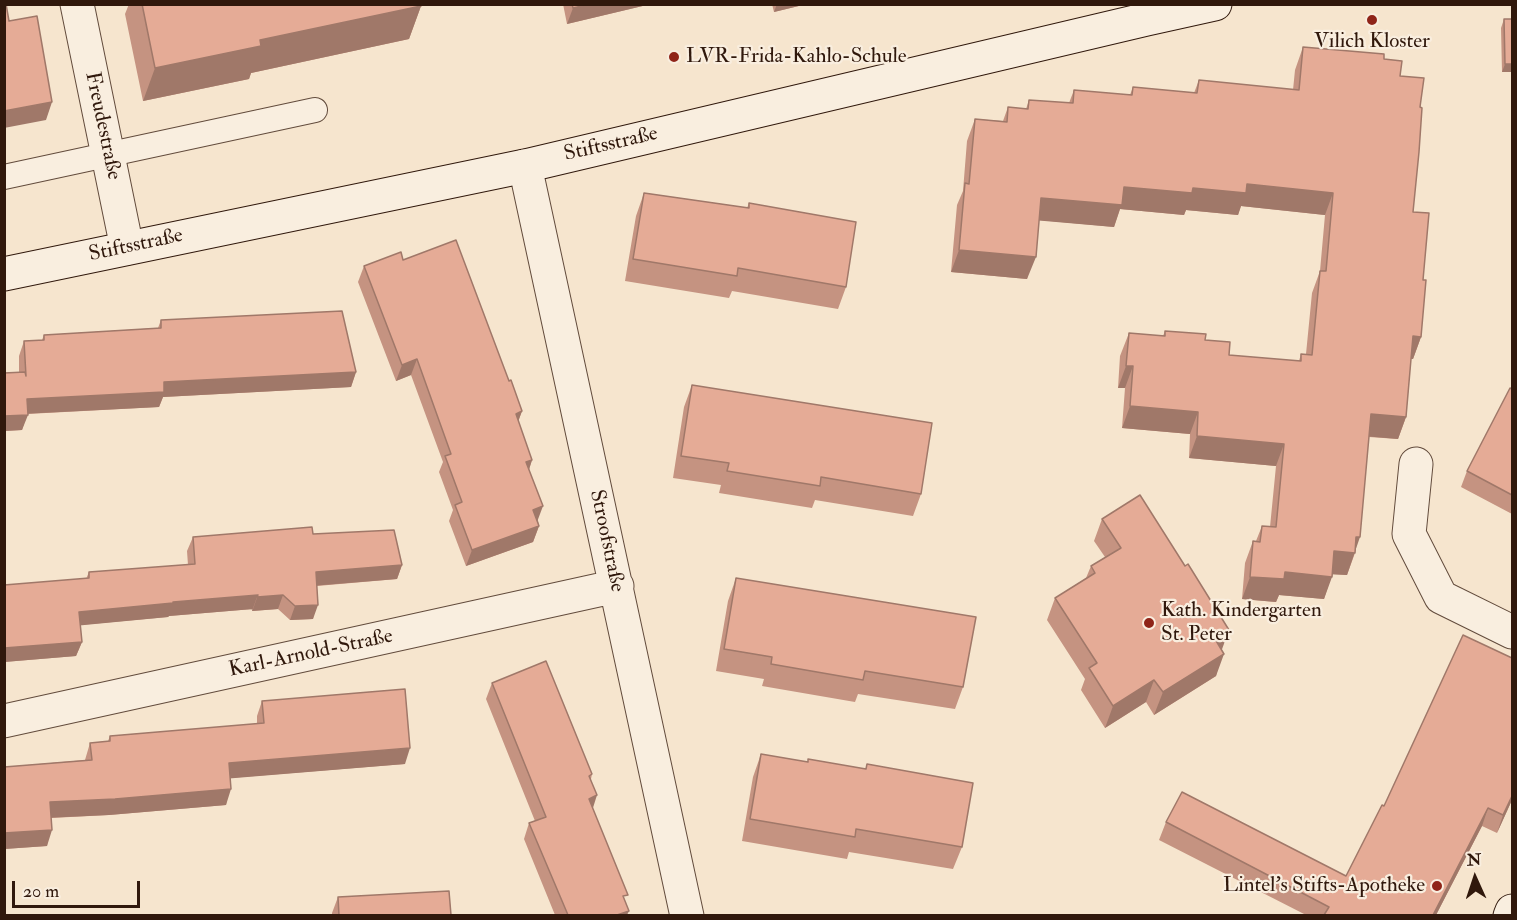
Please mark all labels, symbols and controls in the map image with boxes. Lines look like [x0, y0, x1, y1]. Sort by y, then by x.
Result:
marker: Vilich Kloster [1365, 13, 1379, 27]
place label: Vilich Kloster [1314, 29, 1430, 55]
place label: LVR-Frida-Kahlo-Schule [686, 44, 907, 70]
marker: LVR-Frida-Kahlo-Schule [667, 50, 681, 64]
street label: Freudestraße [78, 70, 126, 182]
street label: Stiftsstraße [562, 122, 660, 168]
street label: Stiftsstraße [87, 224, 185, 268]
street label: Stroofstraße [583, 488, 629, 594]
place label: Kath. Kindergarten St. Peter [1161, 598, 1322, 648]
marker: Kath. Kindergarten St. Peter [1142, 616, 1156, 630]
street label: Karl-Arnold-Straße [227, 624, 395, 684]
north arrow [1445, 848, 1505, 908]
text: N [1466, 850, 1482, 870]
scale bar [15, 869, 142, 907]
place label: Lintel's Stifts-Apotheke [1223, 873, 1425, 899]
marker: Lintel's Stifts-Apotheke [1430, 879, 1444, 893]
text: 20 m [23, 880, 59, 903]

